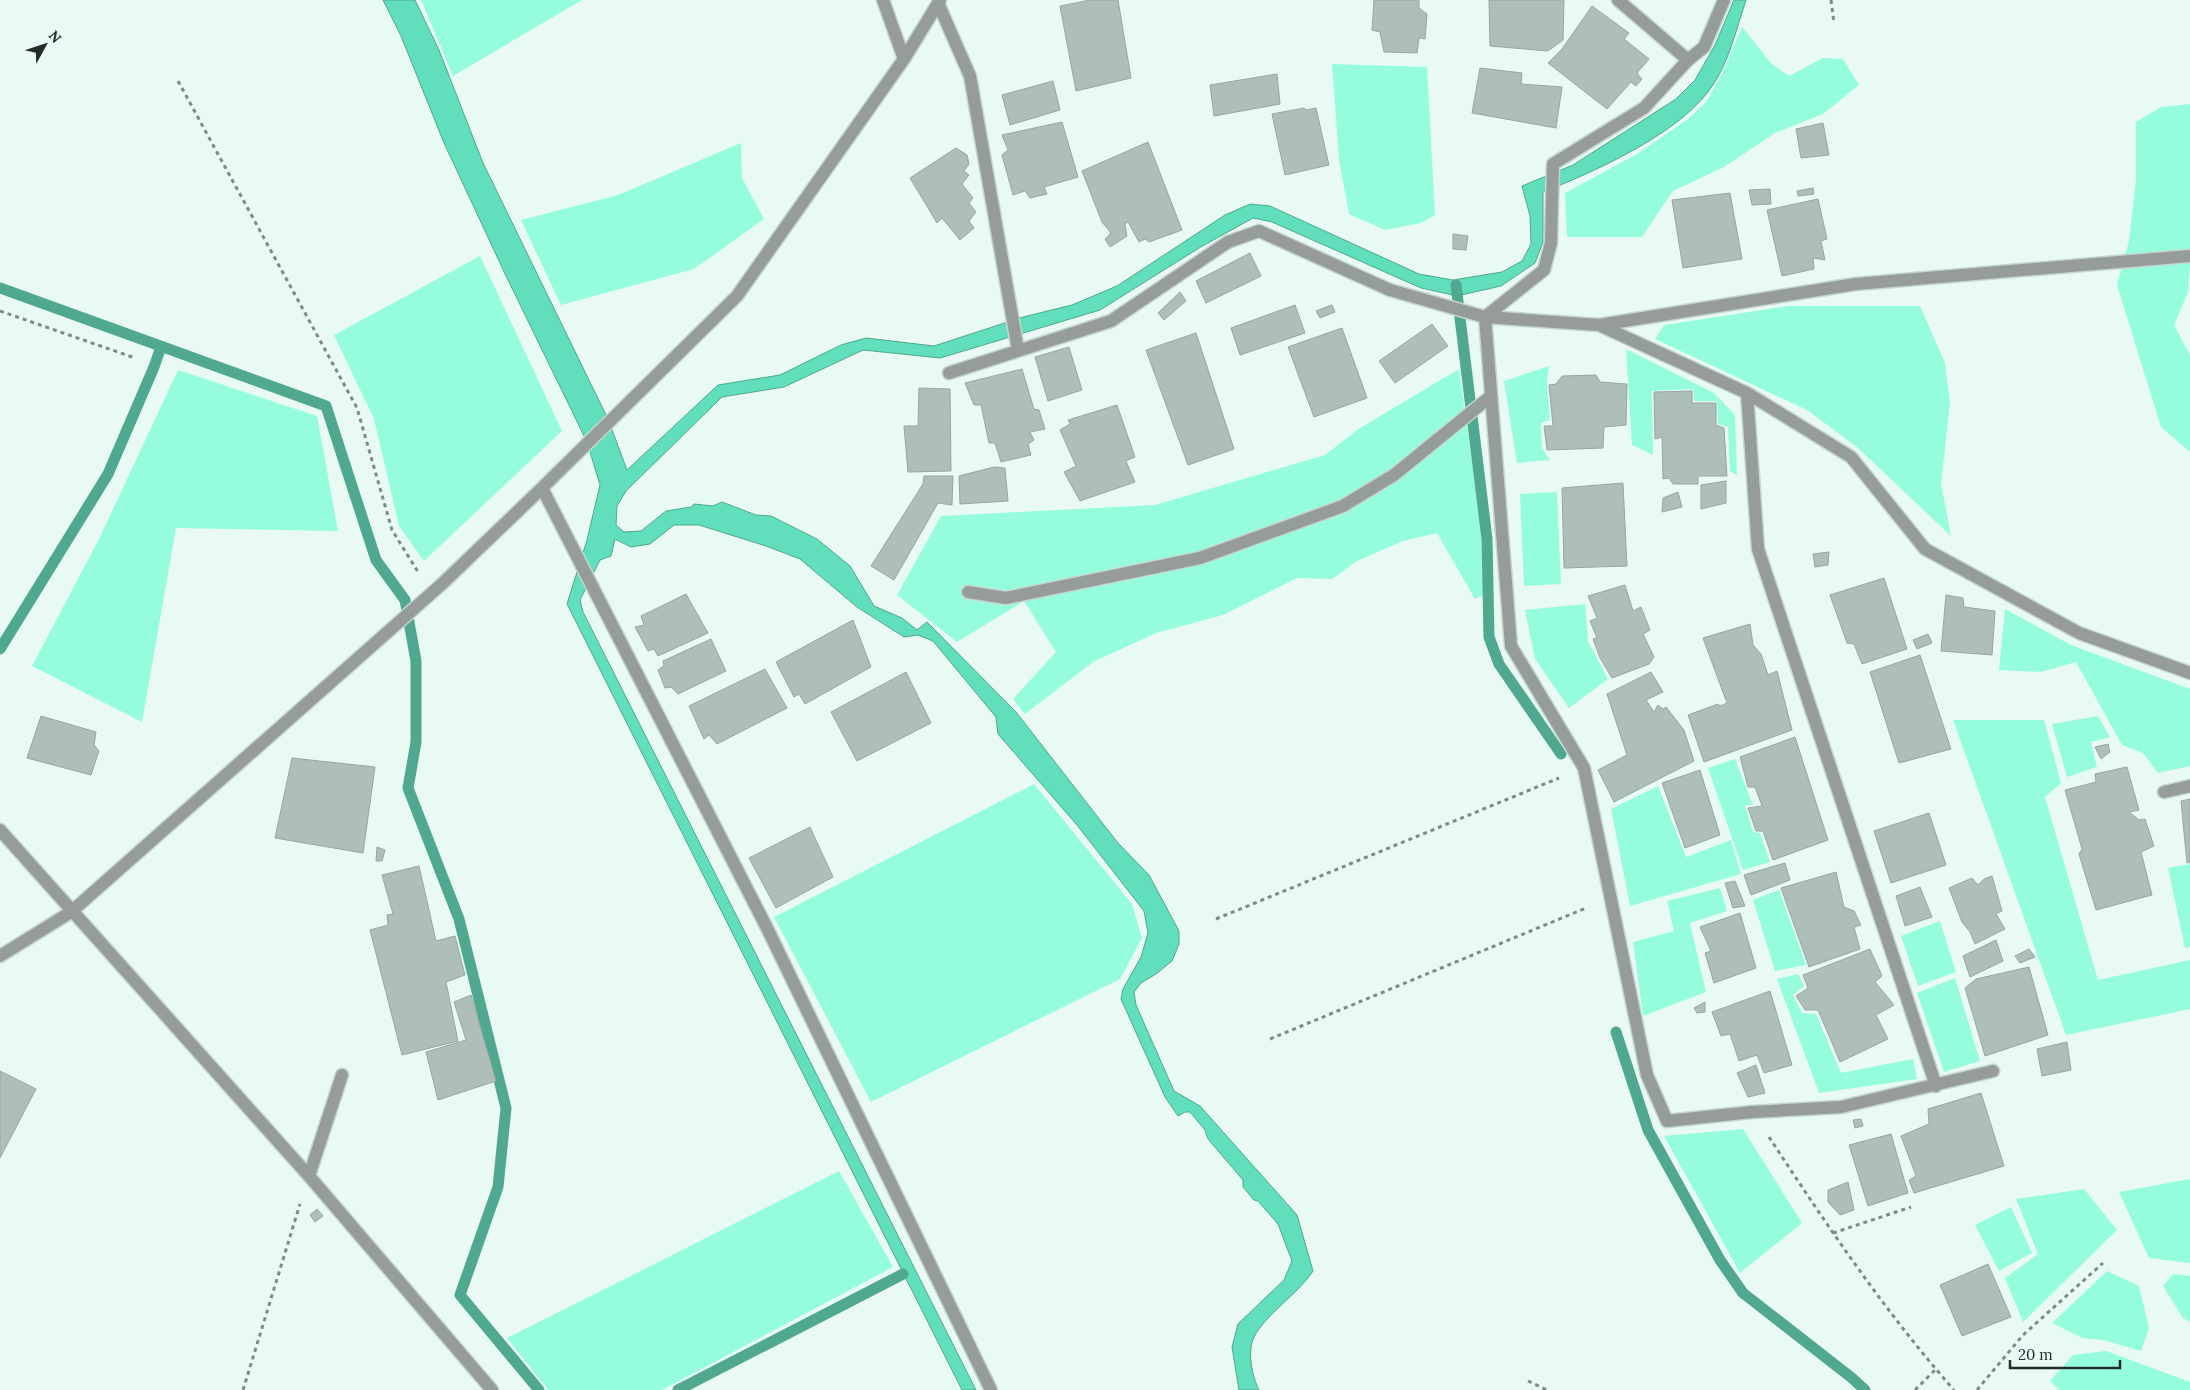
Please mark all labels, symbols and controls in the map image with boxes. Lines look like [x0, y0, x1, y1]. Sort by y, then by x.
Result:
north arrow [20, 20, 70, 70]
text: N [45, 27, 65, 47]
scale bar [2010, 1338, 2120, 1370]
text: 20 m [2018, 1345, 2053, 1364]

